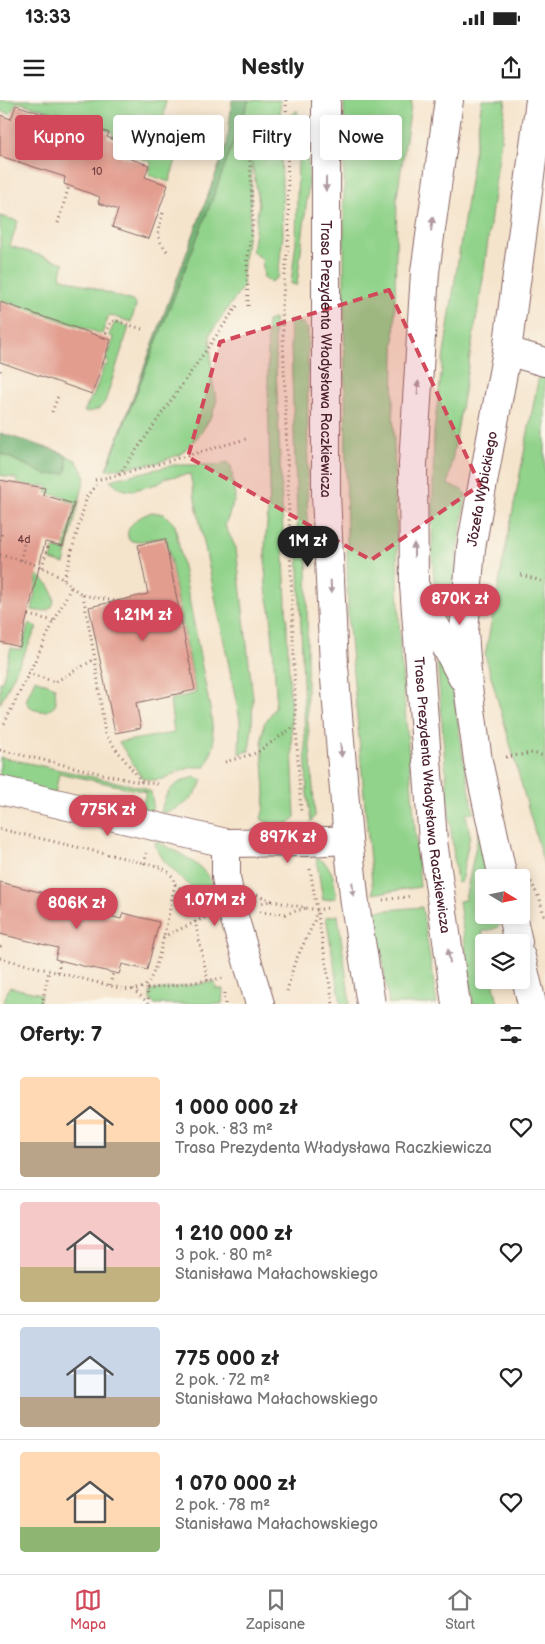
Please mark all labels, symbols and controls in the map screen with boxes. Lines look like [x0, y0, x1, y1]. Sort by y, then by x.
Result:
text: 13:33 [25, 6, 71, 29]
icon: menu [20, 54, 48, 82]
text: Nestly [241, 54, 304, 81]
icon: share [497, 54, 525, 82]
chip: Kupno [15, 115, 103, 160]
chip: Wynajem [113, 115, 224, 160]
chip: Filtry [234, 115, 310, 160]
chip: Nowe [320, 115, 402, 160]
house number: 10 [92, 165, 103, 178]
one-way arrow [322, 176, 330, 192]
one-way arrow [428, 215, 436, 231]
street label: Trasa Prezydenta Władysława Raczkiewicza [317, 220, 334, 498]
one-way arrow [414, 380, 422, 396]
street label: Józefa Wybickiego [463, 430, 501, 548]
pin: 1M zł [273, 526, 343, 568]
text: 1M zł [289, 532, 327, 551]
house number: 4d [17, 533, 31, 546]
one-way arrow [410, 542, 418, 558]
one-way arrow [327, 580, 335, 596]
pin: 870K zł [414, 584, 506, 626]
text: 870K zł [431, 590, 489, 609]
pin: 1.21M zł [91, 600, 195, 642]
text: 1.21M zł [114, 606, 172, 625]
street label: Trasa Prezydenta Władysława Raczkiewicza [410, 656, 454, 934]
one-way arrow [337, 742, 345, 758]
pin: 775K zł [62, 794, 154, 837]
text: 775K zł [80, 801, 136, 820]
pin: 897K zł [242, 822, 334, 864]
text: 897K zł [259, 828, 317, 847]
north arrow [475, 869, 530, 924]
map controls [475, 869, 530, 989]
one-way arrow [349, 881, 357, 897]
pin: 1.07M zł [163, 884, 267, 927]
pin: 806K zł [31, 888, 123, 930]
text: 1.07M zł [184, 891, 246, 910]
text: 806K zł [48, 894, 106, 913]
button: layers [475, 934, 530, 989]
one-way arrow [445, 947, 453, 963]
icon: filters [497, 1020, 525, 1048]
text: Oferty: 7 [20, 1022, 102, 1047]
text: 1 000 000 zł [175, 1095, 298, 1120]
icon: home [60, 1097, 120, 1157]
icon: heart [507, 1113, 535, 1141]
text: 3 pok. · 83 m² [175, 1120, 273, 1139]
text: Trasa Prezydenta Władysława Raczkiewicza [175, 1139, 492, 1158]
text: 1 210 000 zł [175, 1221, 293, 1246]
icon: home [60, 1222, 120, 1282]
icon: heart [497, 1238, 525, 1266]
text: 3 pok. · 80 m² [175, 1246, 272, 1265]
text: Stanisława Małachowskiego [175, 1265, 378, 1284]
text: 775 000 zł [175, 1346, 279, 1371]
icon: home [60, 1347, 120, 1407]
icon: heart [497, 1363, 525, 1391]
text: 2 pok. · 72 m² [175, 1371, 270, 1390]
text: Stanisława Małachowskiego [175, 1390, 378, 1409]
text: 1 070 000 zł [175, 1471, 296, 1496]
icon: home [60, 1472, 120, 1532]
icon: heart [497, 1488, 525, 1516]
text: 2 pok. · 78 m² [175, 1496, 270, 1515]
text: Stanisława Małachowskiego [175, 1515, 378, 1534]
tab: Mapa [70, 1586, 106, 1633]
tab: Zapisane [246, 1586, 305, 1633]
tab: Start [445, 1586, 475, 1633]

